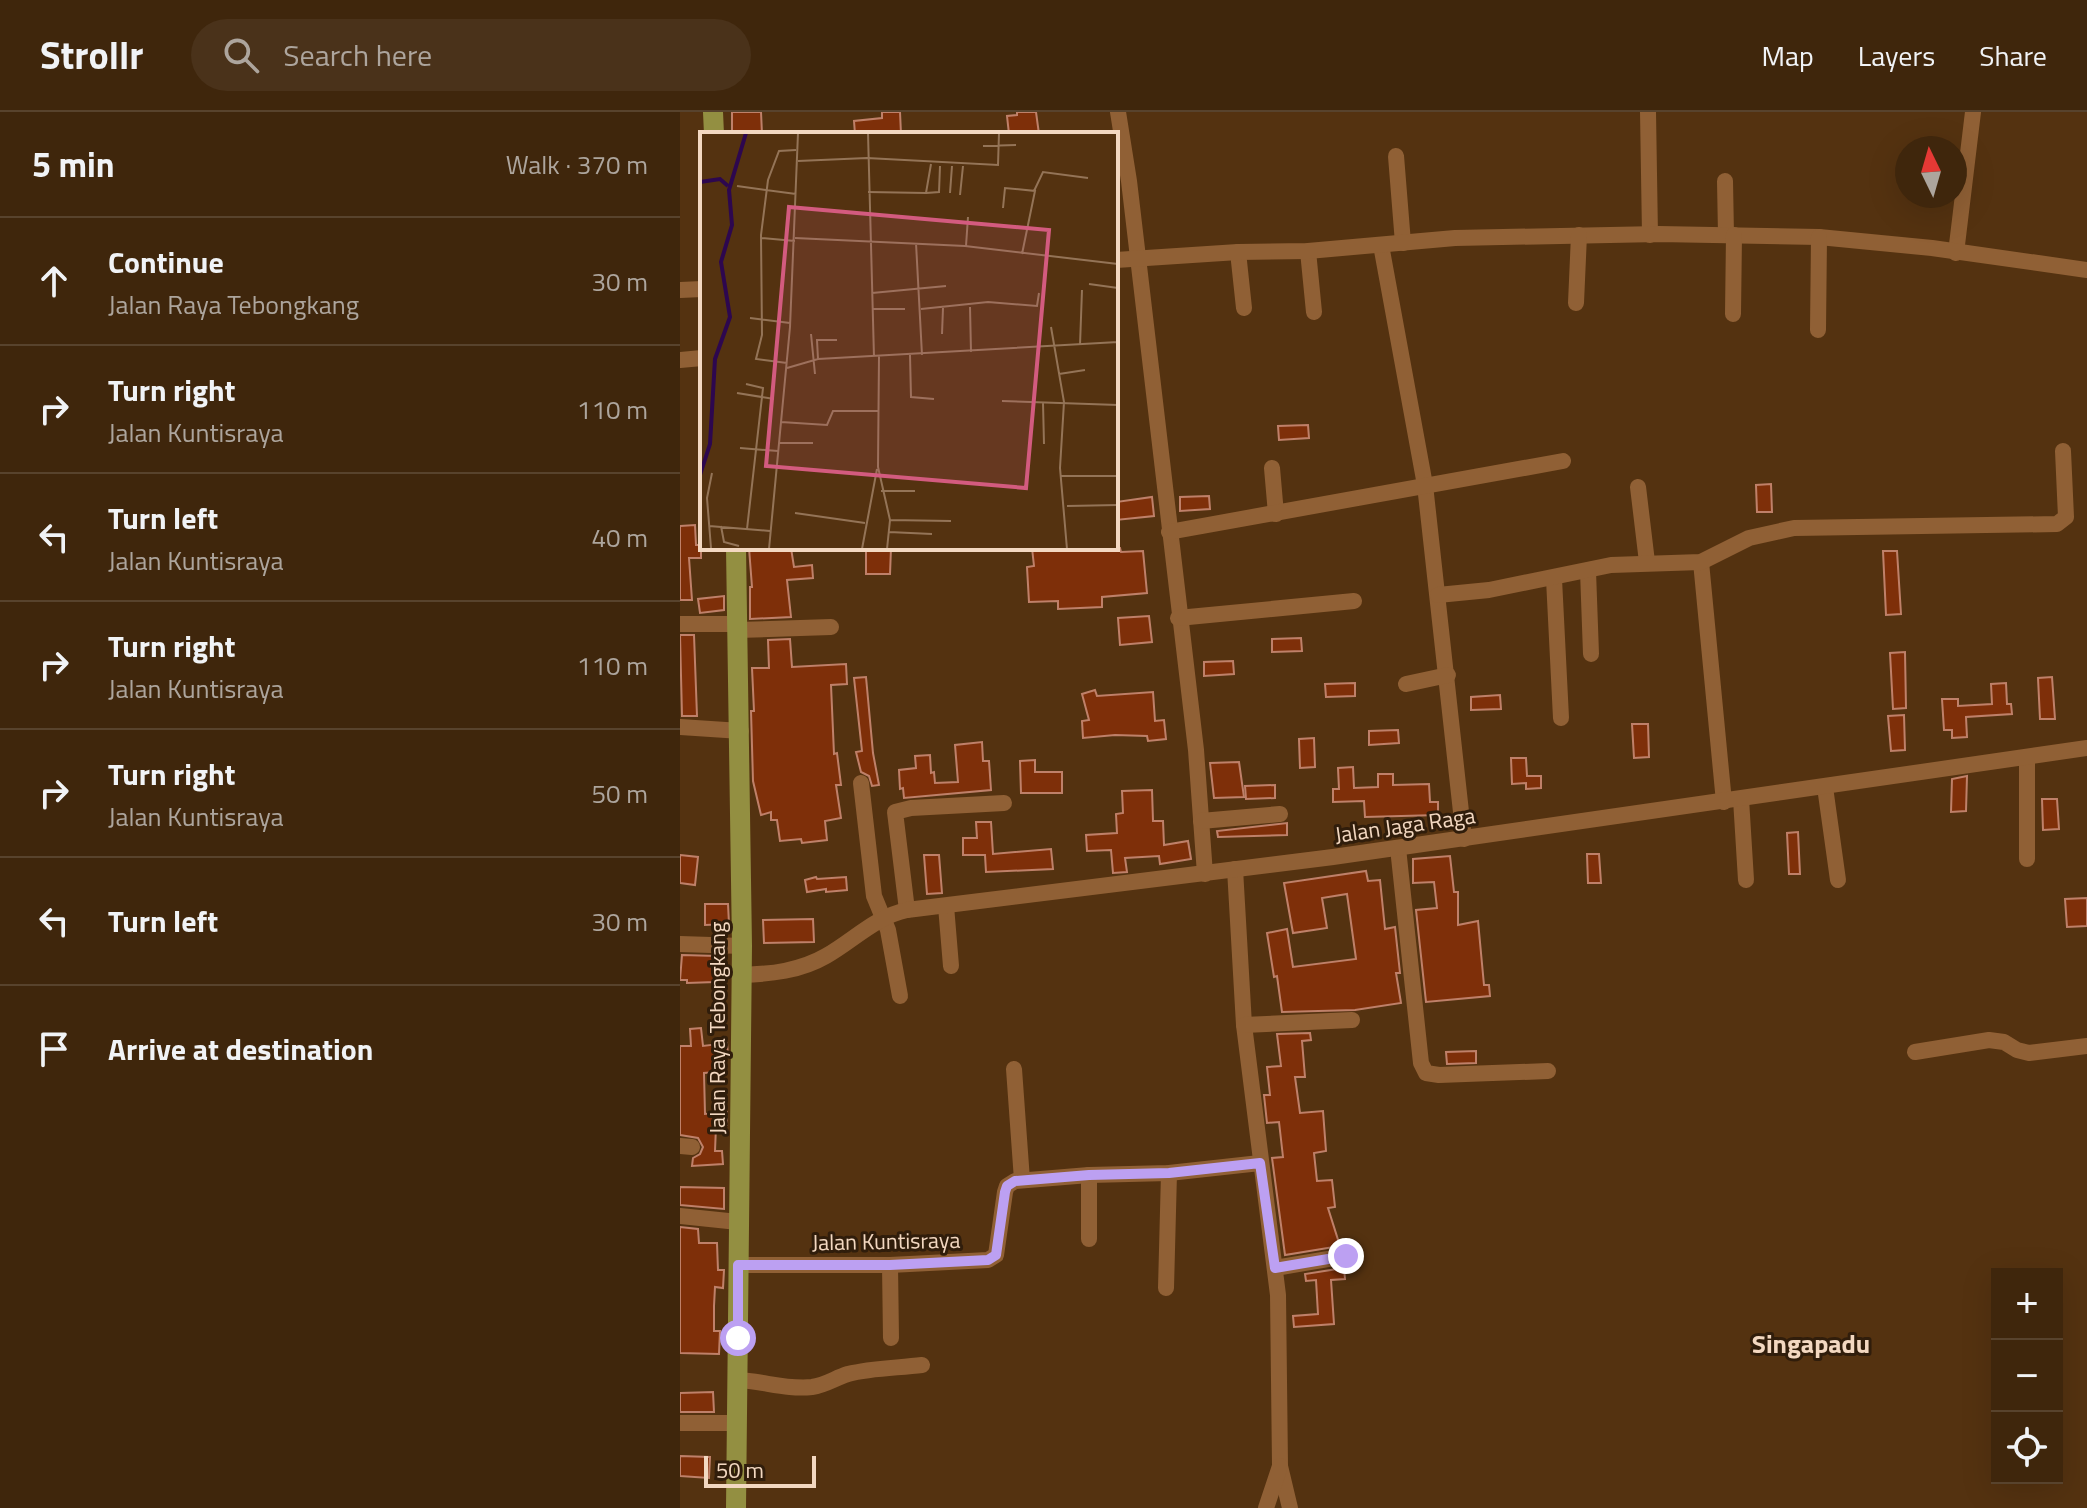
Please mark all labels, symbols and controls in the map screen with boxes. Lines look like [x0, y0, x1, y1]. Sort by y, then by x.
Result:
search box [191, 19, 751, 91]
text: Strollr [40, 26, 143, 84]
text: Search here [283, 32, 432, 78]
icon: search [219, 33, 263, 77]
text: Map [1761, 34, 1814, 77]
text: Layers [1858, 34, 1935, 77]
text: Share [1979, 34, 2047, 77]
inset map [700, 132, 1118, 550]
north arrow [1895, 136, 1967, 208]
text: 5 min [32, 138, 115, 190]
text: Walk · 370 m [506, 145, 648, 184]
text: Continue [108, 239, 224, 285]
icon: ahead [32, 259, 76, 303]
text: 30 m [591, 262, 648, 301]
text: Jalan Raya Tebongkang [108, 285, 359, 324]
text: Turn right [108, 367, 236, 413]
icon: right [32, 387, 76, 431]
text: 110 m [577, 390, 648, 429]
text: Jalan Kuntisraya [108, 413, 284, 452]
text: Turn left [108, 495, 218, 541]
icon: left [32, 515, 76, 559]
text: 40 m [591, 518, 648, 557]
text: Jalan Kuntisraya [108, 541, 284, 580]
text: Turn right [108, 623, 236, 669]
icon: right [32, 643, 76, 687]
text: 110 m [577, 646, 648, 685]
text: Jalan Kuntisraya [108, 669, 284, 708]
text: Turn right [108, 751, 236, 797]
icon: right [32, 771, 76, 815]
text: 50 m [591, 774, 648, 813]
text: Jalan Kuntisraya [108, 797, 284, 836]
street label: Jalan Jaga Raga [1333, 798, 1477, 852]
text: Turn left [108, 898, 218, 944]
icon: left [32, 899, 76, 943]
text: 30 m [591, 902, 648, 941]
street label: Jalan Raya Tebongkang [700, 922, 734, 1134]
text: Arrive at destination [108, 1026, 373, 1072]
icon: arrive [32, 1027, 76, 1071]
street label: Jalan Kuntisraya [811, 1223, 961, 1259]
route end [1328, 1238, 1364, 1274]
map controls [1991, 1268, 2063, 1484]
button: + [1991, 1268, 2063, 1340]
route start [720, 1320, 756, 1356]
district label: Singapadu [1752, 1324, 1870, 1363]
button: − [1991, 1340, 2063, 1412]
button: locate [1991, 1412, 2063, 1484]
scale bar [704, 1452, 816, 1488]
text: 50 m [716, 1453, 764, 1487]

